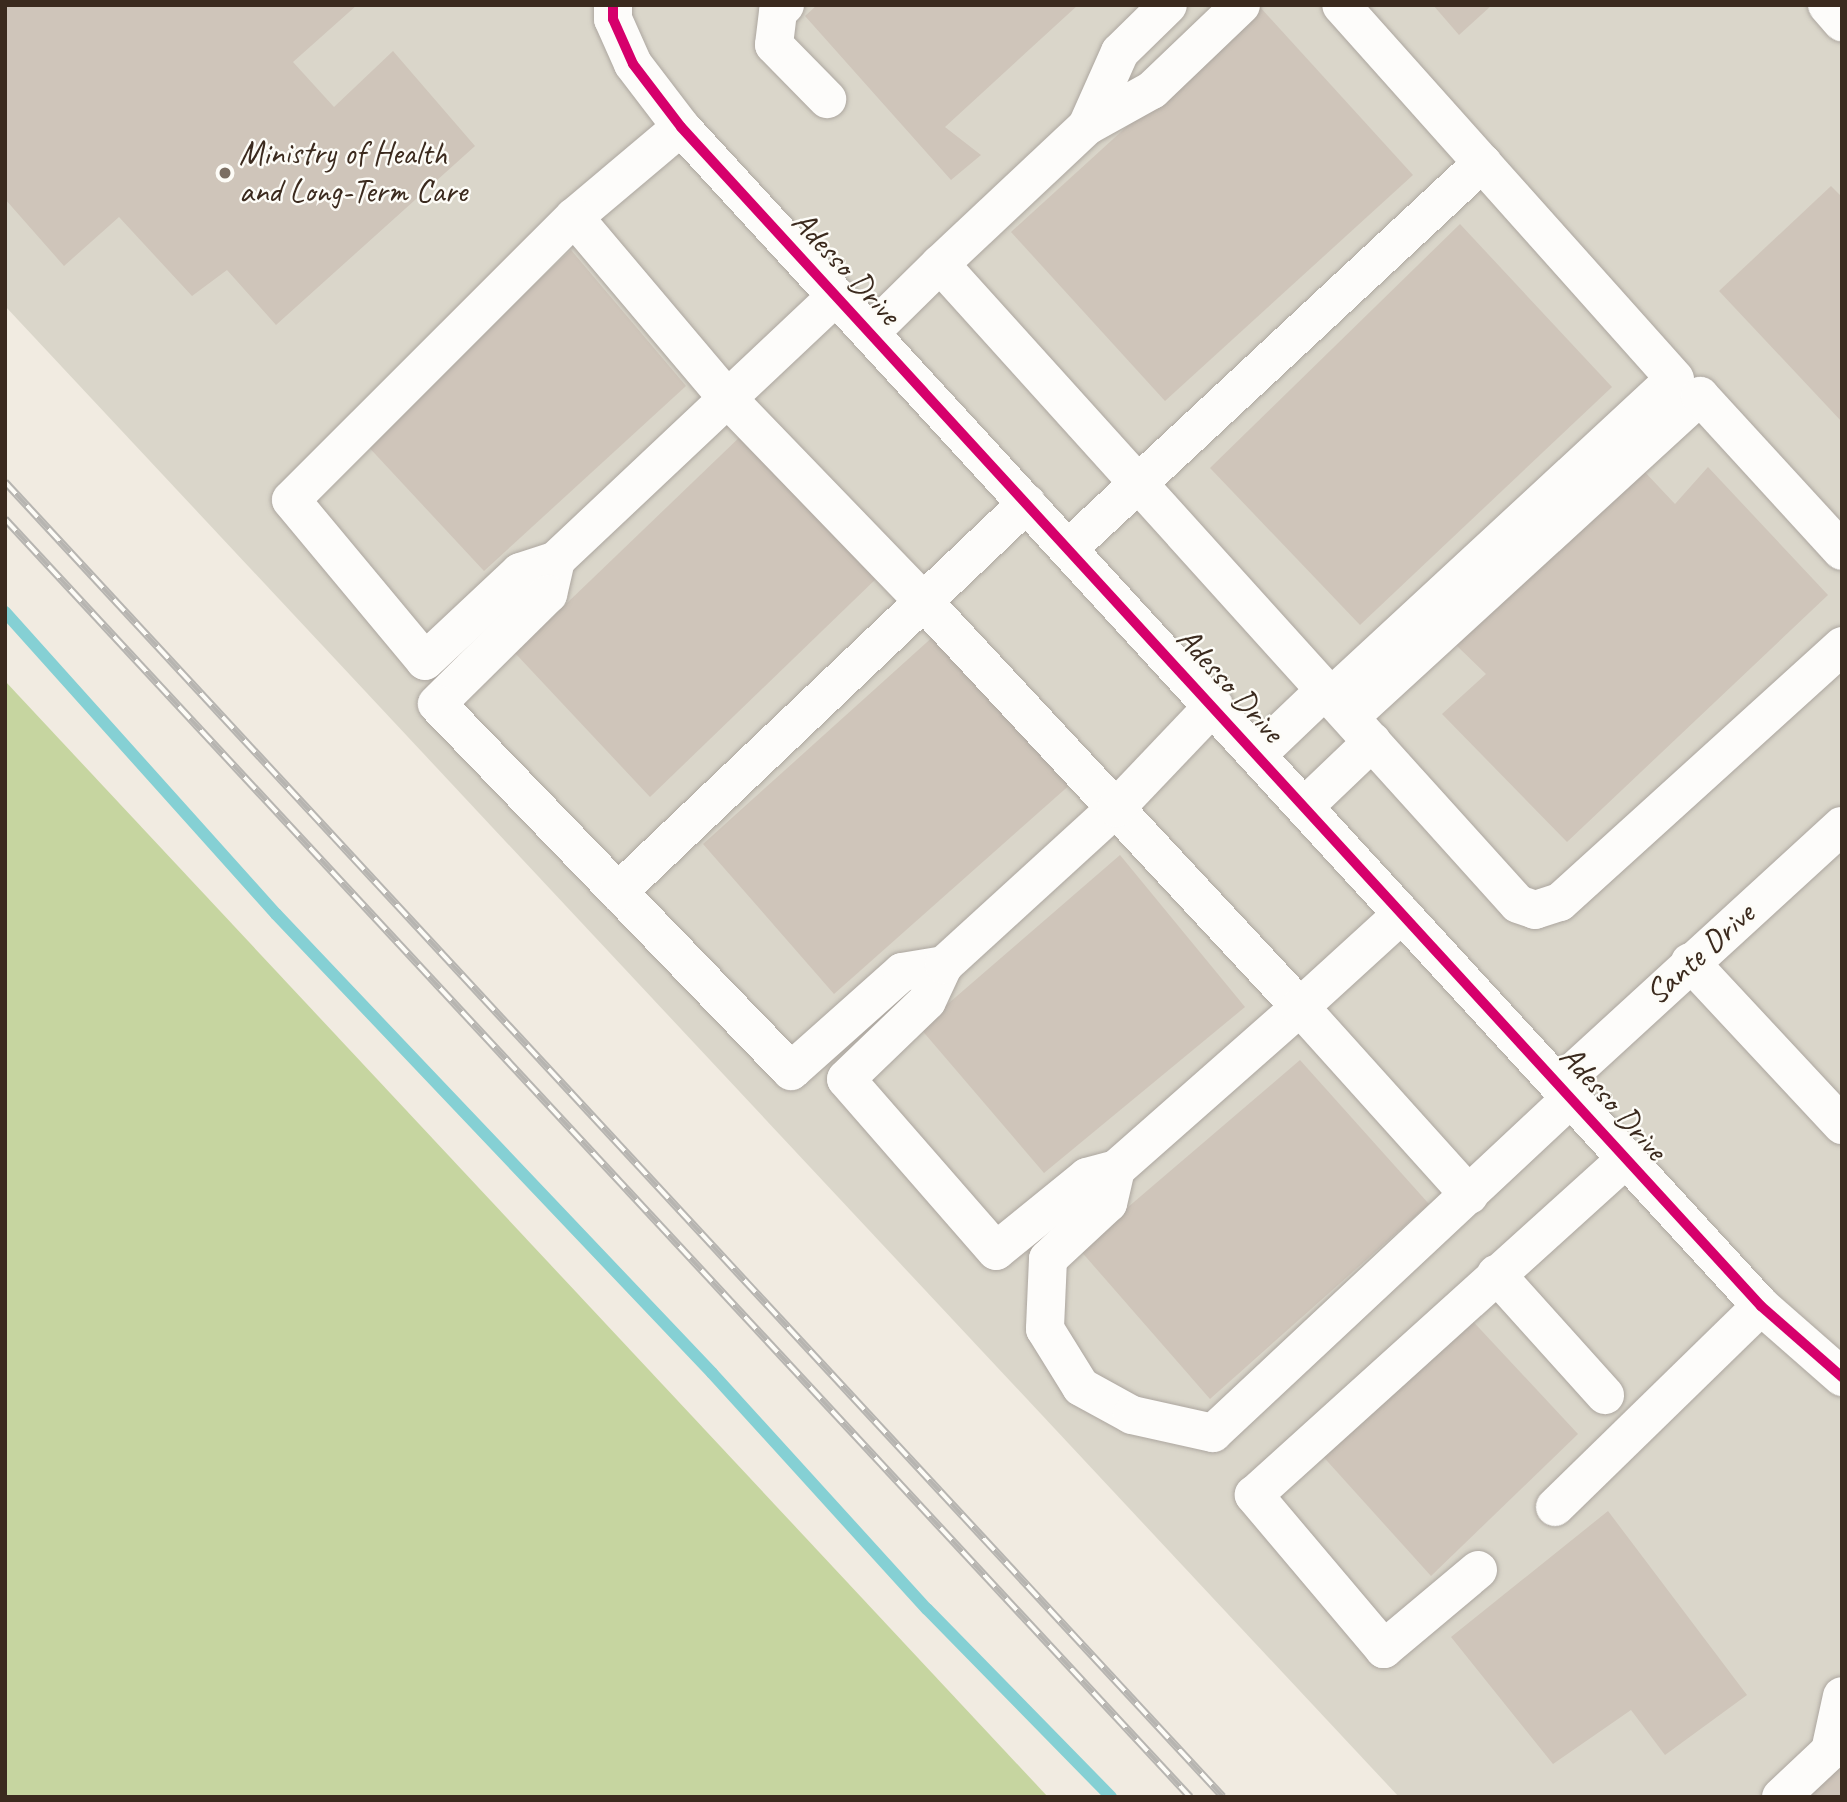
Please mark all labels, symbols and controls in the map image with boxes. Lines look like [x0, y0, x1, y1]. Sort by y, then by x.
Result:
place label: Ministry of Health and Long-Term Care [239, 134, 468, 212]
marker: Ministry of Health and Long-Term Care [217, 165, 233, 181]
street label: Adesso Drive [783, 203, 909, 333]
street label: Adesso Drive [1168, 619, 1292, 751]
street label: Sante Drive [1637, 894, 1763, 1014]
street label: Adesso Drive [1551, 1037, 1675, 1169]

